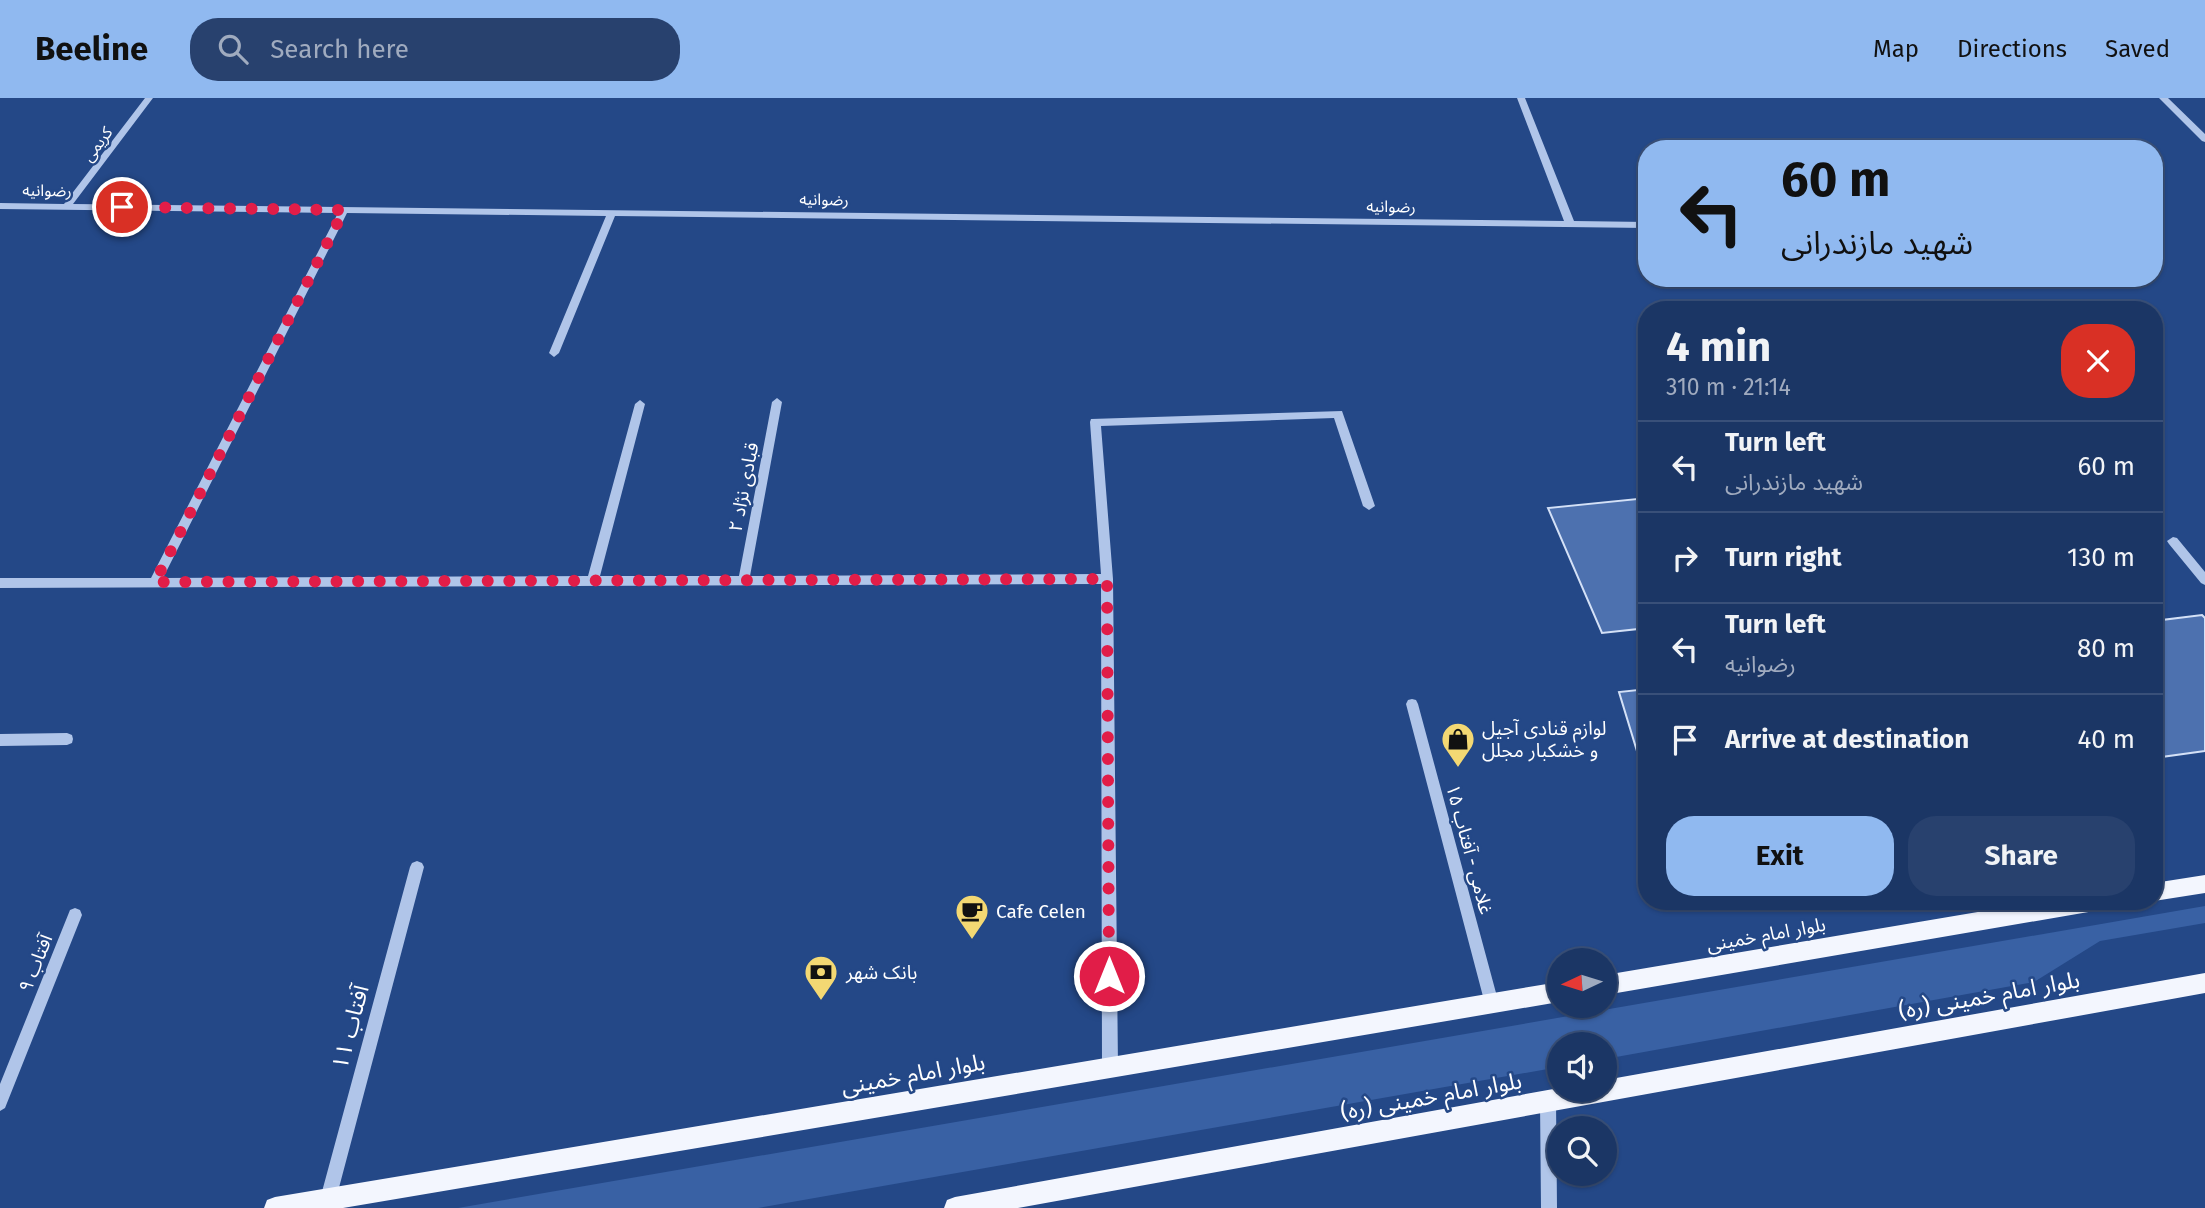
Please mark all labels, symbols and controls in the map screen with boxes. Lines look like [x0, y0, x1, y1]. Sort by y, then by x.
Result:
search box [190, 18, 680, 81]
text: Beeline [35, 29, 148, 69]
icon: search [214, 30, 252, 68]
text: Search here [270, 34, 409, 65]
text: Map [1873, 35, 1919, 63]
text: Directions [1957, 35, 2067, 63]
text: Saved [2105, 35, 2170, 63]
street label: کریمی [78, 123, 117, 165]
text: 60 m [1781, 150, 1890, 209]
icon: left [1666, 168, 1757, 259]
pin [92, 177, 152, 237]
street label: رضوانیه [22, 181, 72, 200]
icon: arrive [103, 188, 141, 226]
street label: رضوانیه [799, 190, 849, 209]
street label: رضوانیه [1366, 197, 1416, 216]
text: شهید مازندرانی [1781, 224, 1973, 262]
text: 4 min [1666, 322, 1771, 372]
button: close [2061, 324, 2135, 398]
text: 310 m · 21:14 [1666, 373, 1791, 401]
text: Turn left [1725, 427, 1826, 458]
street label: قبادی نژاد ۲ [724, 440, 763, 534]
icon: left [1666, 448, 1704, 486]
text: 60 m [2077, 451, 2135, 482]
text: شهید مازندرانی [1725, 468, 1863, 496]
icon: right [1666, 539, 1704, 577]
text: Turn right [1725, 542, 1842, 573]
text: 130 m [2067, 542, 2135, 573]
text: Turn left [1725, 609, 1826, 640]
icon: left [1666, 630, 1704, 668]
text: 80 m [2077, 633, 2135, 664]
text: رضوانیه [1725, 650, 1796, 678]
place label: لوازم قنادی آجیل و خشکبار مجلل [1482, 717, 1607, 762]
shop icon: لوازم قنادی آجیل و خشکبار مجلل [1439, 720, 1477, 769]
icon: arrive [1666, 721, 1704, 759]
text: Arrive at destination [1725, 724, 1969, 755]
text: 40 m [2077, 724, 2135, 755]
street label: غلامی - آفتاب ۱۵ [1441, 782, 1498, 917]
button: Exit [1666, 816, 1894, 896]
button: Share [1908, 816, 2135, 896]
cafe icon: Cafe Celen [953, 892, 991, 941]
place label: Cafe Celen [996, 900, 1086, 923]
street label: بلوار امام خمینی [1705, 913, 1828, 959]
street label: آفتاب ۹ [13, 930, 58, 995]
position arrow [1072, 939, 1146, 1013]
north arrow [1547, 948, 1617, 1018]
map controls [1547, 948, 1617, 1186]
bank icon: بانک شهر [802, 953, 840, 1002]
place label: بانک شهر [845, 961, 917, 984]
street label: بلوار امام خمینی (ره) [1896, 965, 2082, 1029]
street label: آفتاب ۱۱ [325, 981, 375, 1072]
button: sound [1547, 1032, 1617, 1102]
street label: بلوار امام خمینی [839, 1048, 988, 1104]
street label: بلوار امام خمینی (ره) [1338, 1066, 1524, 1130]
button: search [1547, 1116, 1617, 1186]

